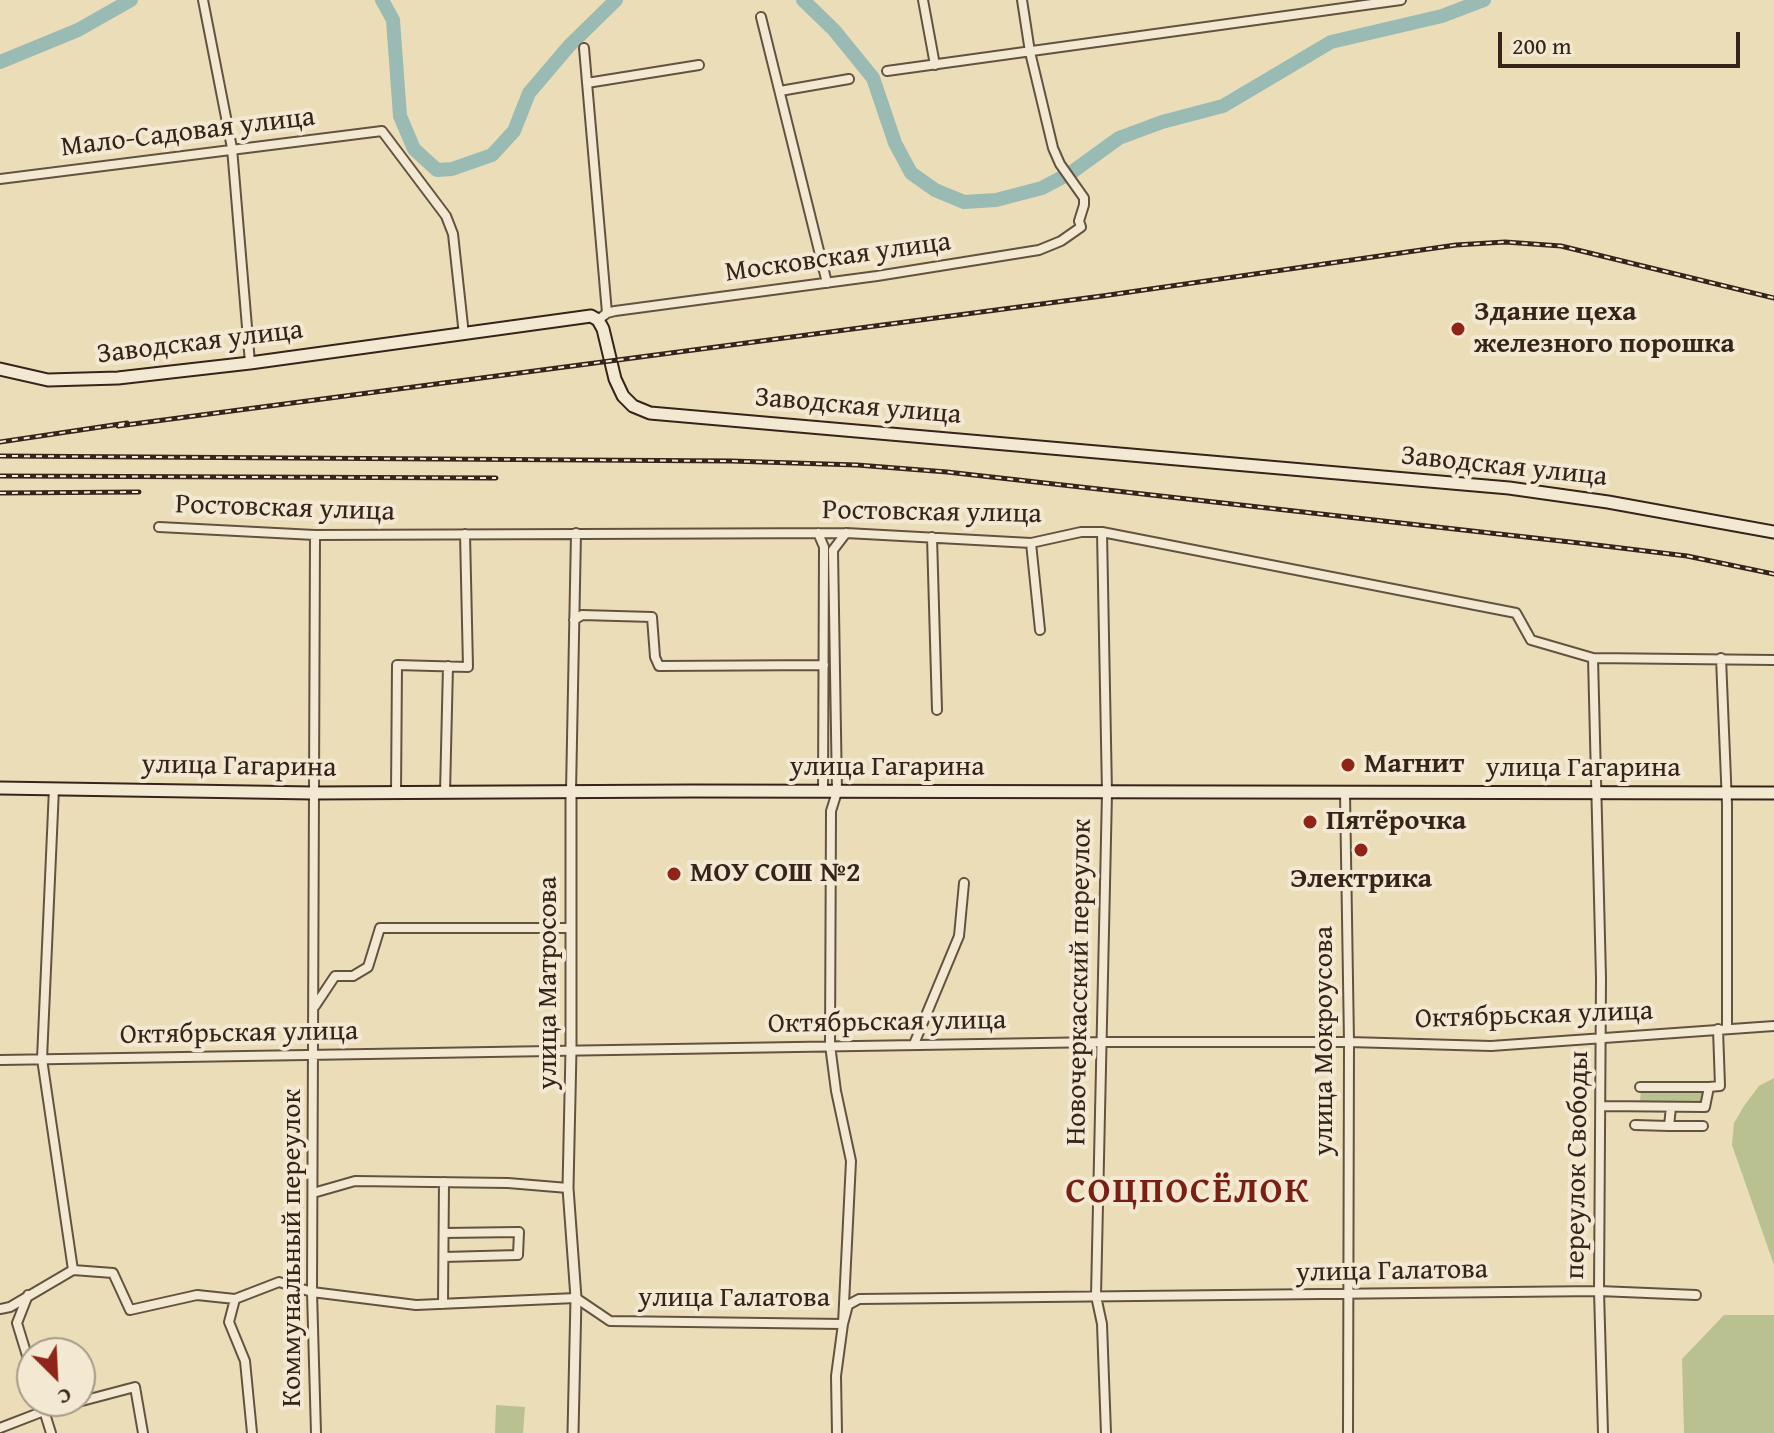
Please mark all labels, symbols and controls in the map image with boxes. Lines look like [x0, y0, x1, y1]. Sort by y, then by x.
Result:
scale bar [1502, 16, 1744, 66]
text: 200 m [1512, 28, 1572, 63]
street label: Мало-Садовая улица [59, 101, 317, 165]
street label: Московская улица [723, 226, 953, 290]
place label: Здание цеха железного порошка [1474, 296, 1735, 362]
street label: Заводская улица [95, 314, 305, 372]
marker: Здание цеха железного порошка [1449, 320, 1467, 338]
street label: Заводская улица [753, 381, 963, 433]
street label: Заводская улица [1399, 439, 1609, 495]
street label: Ростовская улица [175, 488, 395, 530]
street label: Ростовская улица [822, 494, 1042, 532]
street label: улица Гагарина [141, 748, 337, 786]
place label: Магнит [1364, 748, 1464, 782]
street label: улица Гагарина [789, 751, 985, 785]
street label: улица Гагарина [1485, 752, 1681, 786]
marker: Магнит [1339, 756, 1357, 774]
place label: Пятёрочка [1326, 805, 1466, 839]
marker: Пятёрочка [1301, 813, 1319, 831]
street label: Новочеркасский переулок [1060, 818, 1100, 1146]
marker: Электрика [1352, 841, 1370, 859]
place label: МОУ СОШ №2 [690, 857, 861, 891]
place label: Электрика [1290, 863, 1432, 897]
marker: МОУ СОШ №2 [665, 865, 683, 883]
street label: улица Матросова [532, 876, 566, 1090]
street label: улица Мокроусова [1308, 926, 1342, 1156]
street label: Октябрьская улица [1414, 995, 1654, 1037]
street label: Октябрьская улица [768, 1004, 1006, 1042]
street label: Октябрьская улица [120, 1015, 358, 1053]
street label: переулок Свободы [1559, 1050, 1597, 1280]
street label: Коммунальный переулок [276, 1089, 310, 1407]
district label: СОЦПОСЁЛОК [1065, 1171, 1311, 1215]
street label: улица Галатова [1296, 1254, 1488, 1290]
street label: улица Галатова [638, 1282, 830, 1316]
north arrow [16, 1337, 96, 1417]
text: С [53, 1380, 77, 1414]

